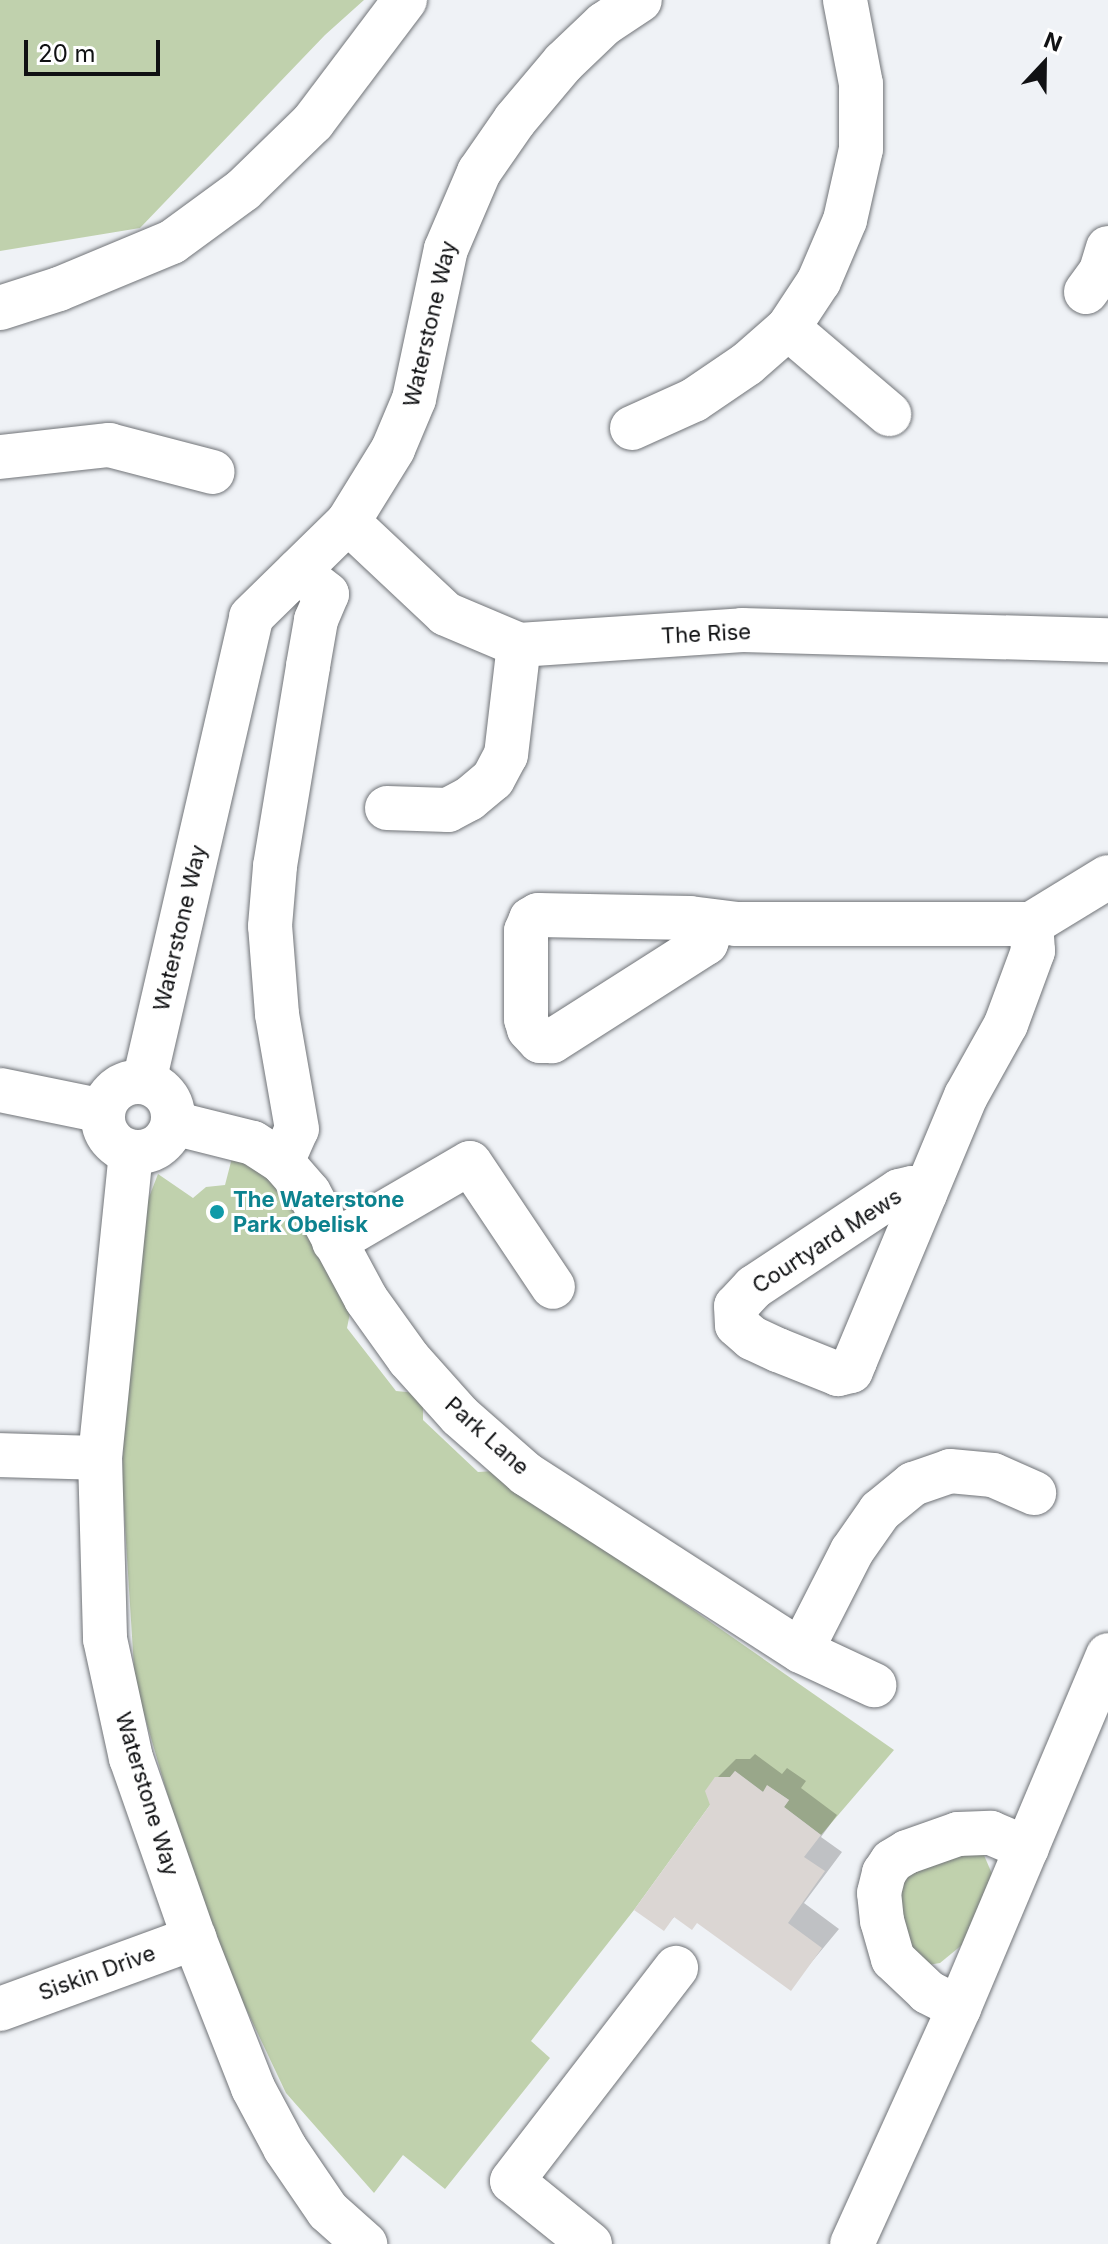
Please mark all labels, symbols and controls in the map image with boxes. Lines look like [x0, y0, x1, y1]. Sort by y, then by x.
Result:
scale bar [28, 24, 164, 74]
north arrow [1004, 24, 1084, 104]
text: N [1040, 27, 1066, 57]
text: 20 m [38, 39, 96, 68]
street label: Waterstone Way [398, 238, 462, 410]
street label: The Rise [660, 618, 752, 650]
street label: Waterstone Way [148, 842, 212, 1014]
street label: Courtyard Mews [747, 1183, 907, 1299]
place label: The Waterstone Park Obelisk [233, 1186, 404, 1238]
marker: The Waterstone Park Obelisk [208, 1203, 226, 1221]
street label: Park Lane [440, 1391, 534, 1481]
street label: Waterstone Way [110, 1709, 184, 1879]
street label: Siskin Drive [35, 1940, 159, 2006]

